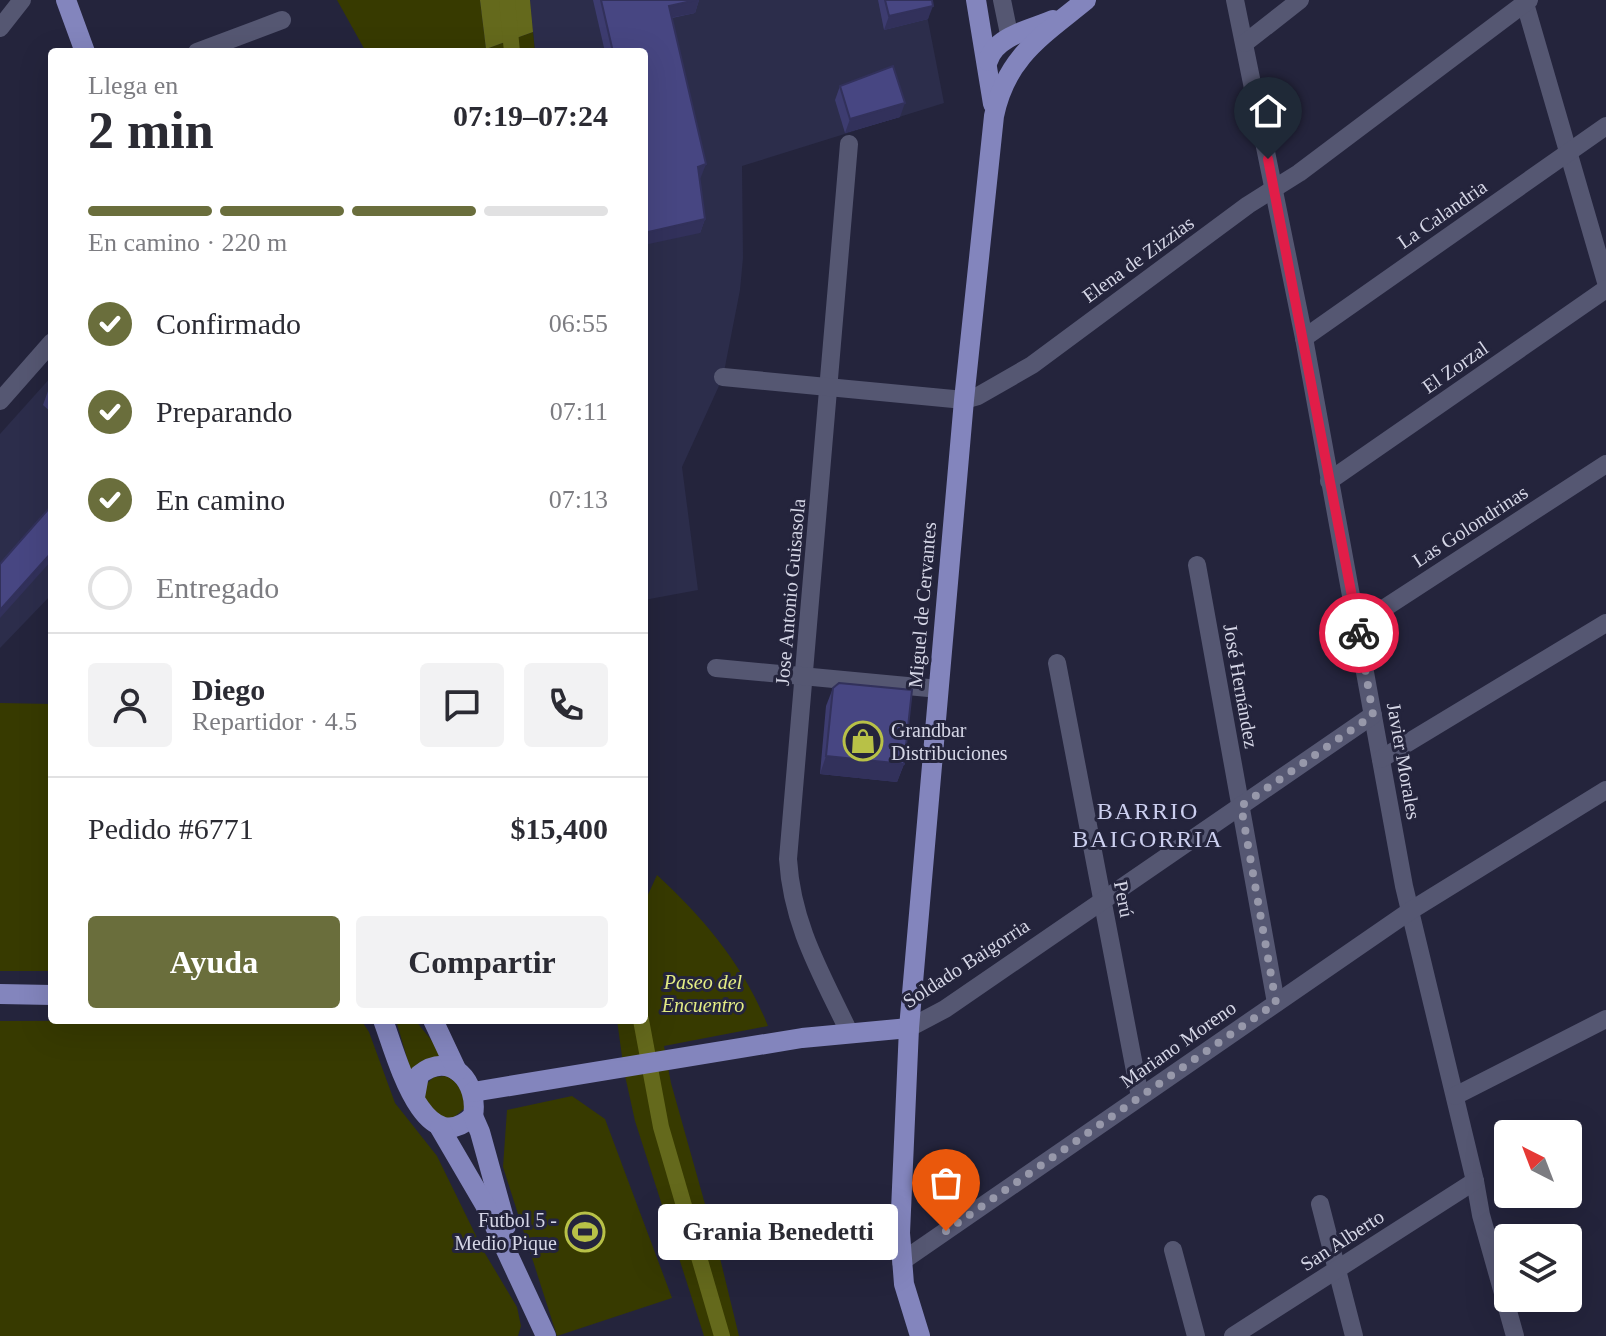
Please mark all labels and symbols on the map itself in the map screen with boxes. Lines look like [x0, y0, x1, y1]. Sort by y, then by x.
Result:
pin [1234, 77, 1302, 159]
street label: La Calandria [1393, 175, 1491, 253]
street label: Elena de Zizzias [1078, 211, 1198, 307]
street label: El Zorzal [1418, 336, 1492, 398]
street label: Las Golondrinas [1408, 481, 1532, 571]
street label: Jose Antonio Guisasola [771, 497, 809, 686]
street label: Miguel de Cervantes [904, 521, 941, 689]
courier [1319, 593, 1399, 673]
street label: José Hernández [1219, 622, 1263, 750]
street label: Javier Morales [1383, 701, 1425, 821]
place label: Grandbar Distribuciones [891, 719, 1008, 764]
shop icon: Grandbar Distribuciones [842, 720, 884, 762]
district label: BARRIO BAIGORRIA [1072, 798, 1224, 852]
street label: Perú [1110, 879, 1138, 919]
street label: Soldado Baigorria [899, 914, 1034, 1013]
park label: Paseo del Encuentro [661, 971, 744, 1016]
street label: Mariano Moreno [1116, 996, 1240, 1092]
north arrow [1494, 1120, 1582, 1208]
pin [912, 1149, 980, 1231]
callout: Grania Benedetti [658, 1203, 898, 1259]
street label: San Alberto [1296, 1205, 1388, 1275]
place label: Futbol 5 - Medio Pique [454, 1209, 557, 1255]
sports icon: Futbol 5 - Medio Pique [564, 1211, 606, 1253]

